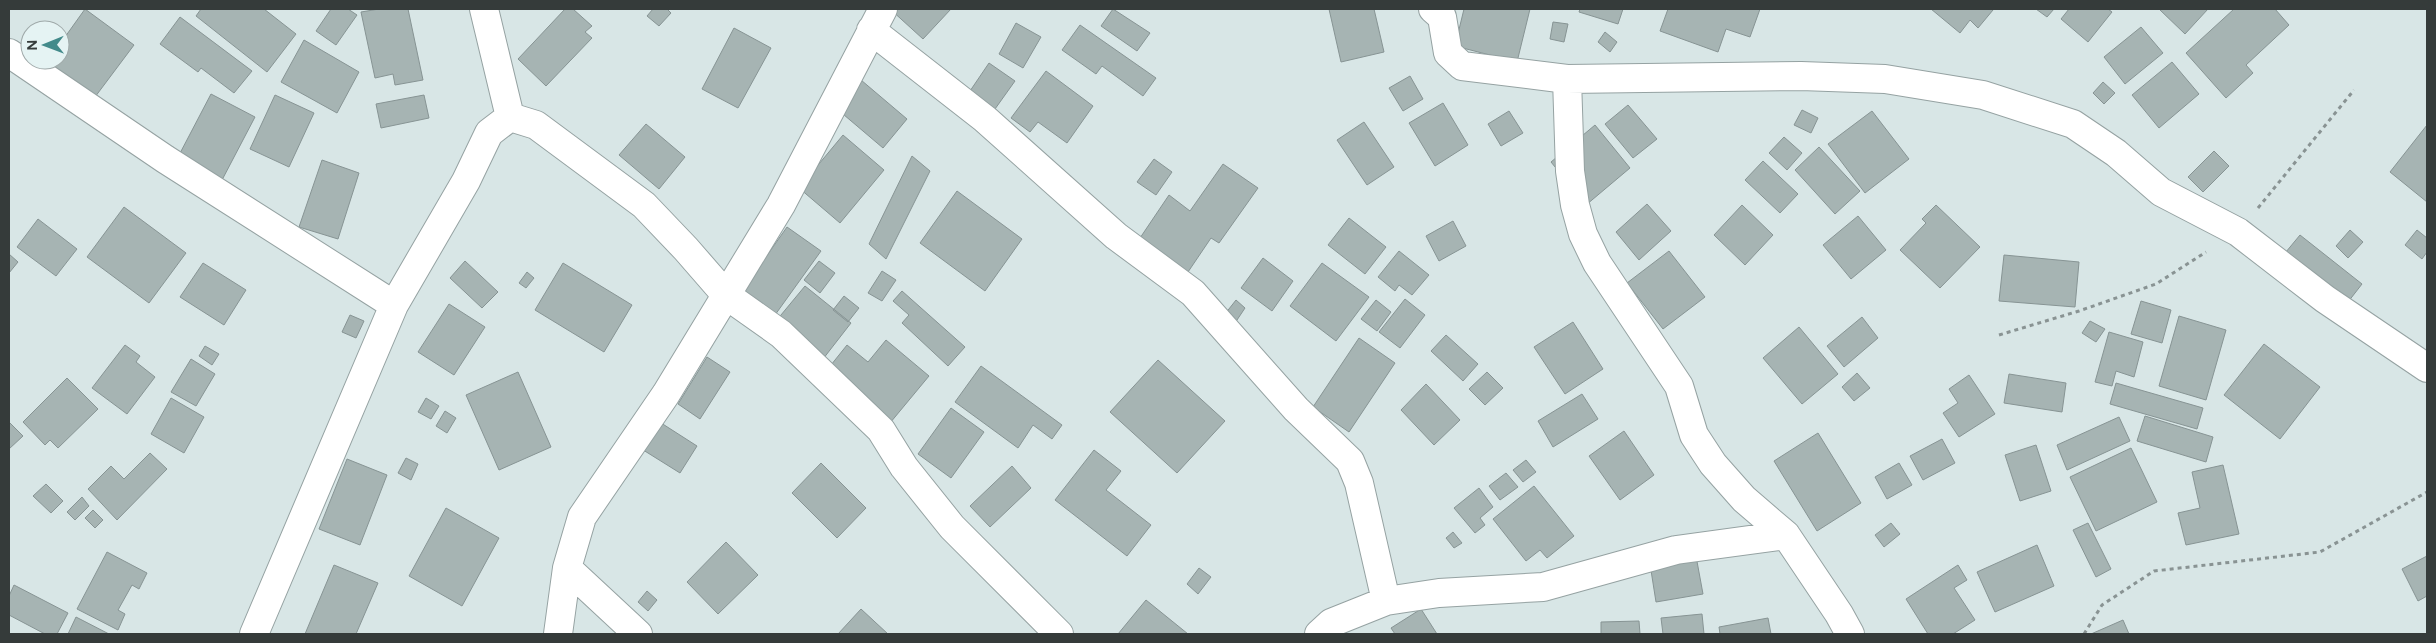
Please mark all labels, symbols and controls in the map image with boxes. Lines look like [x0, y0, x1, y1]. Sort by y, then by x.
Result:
north arrow [20, 20, 70, 70]
text: N [24, 40, 41, 51]

